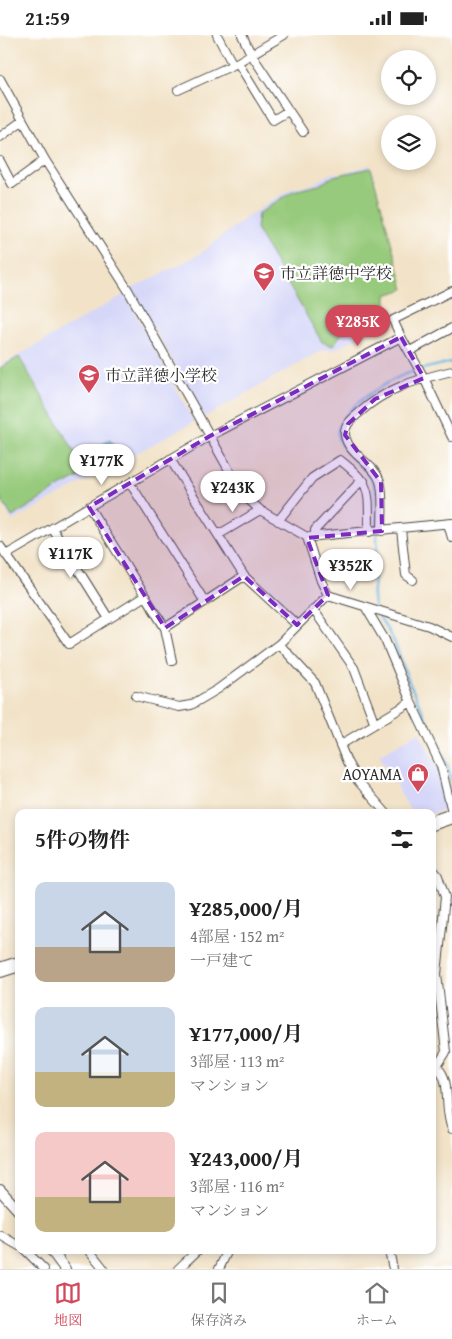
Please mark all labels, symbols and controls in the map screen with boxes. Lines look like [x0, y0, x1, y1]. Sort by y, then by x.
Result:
text: 21:59 [25, 4, 70, 32]
map controls [381, 50, 436, 170]
button: locate [381, 50, 436, 105]
button: layers [381, 115, 436, 170]
school or university icon: 市立詳徳中学校 [252, 261, 276, 292]
place label: 市立詳徳中学校 [280, 261, 392, 285]
pin: ¥285K [323, 305, 393, 347]
text: ¥285K [336, 309, 380, 333]
school or university icon: 市立詳徳小学校 [77, 363, 101, 394]
place label: 市立詳徳小学校 [105, 363, 217, 387]
pin: ¥177K [67, 443, 137, 486]
text: ¥177K [80, 448, 124, 472]
pin: ¥243K [198, 471, 268, 513]
text: ¥243K [211, 475, 255, 499]
pin: ¥117K [36, 537, 106, 579]
text: ¥117K [49, 541, 93, 565]
pin: ¥352K [316, 549, 386, 591]
text: ¥352K [329, 553, 373, 577]
place label: AOYAMA [342, 762, 402, 786]
shop icon: AOYAMA [406, 762, 430, 793]
text: 5件の物件 [35, 824, 130, 855]
icon: filters [388, 825, 416, 853]
text: ¥285,000/月 [190, 893, 303, 924]
icon: home [75, 902, 135, 962]
text: 4部屋 · 152 m² [190, 924, 285, 948]
text: 一戸建て [190, 948, 254, 972]
text: ¥177,000/月 [190, 1018, 303, 1049]
icon: home [75, 1027, 135, 1087]
text: 3部屋 · 113 m² [190, 1049, 285, 1073]
text: マンション [190, 1073, 269, 1097]
text: ¥243,000/月 [190, 1143, 303, 1174]
icon: home [75, 1152, 135, 1212]
text: 3部屋 · 116 m² [190, 1174, 285, 1198]
text: マンション [190, 1198, 269, 1222]
tab: 地図 [54, 1279, 82, 1330]
tab: 保存済み [191, 1279, 247, 1330]
tab: ホーム [356, 1279, 398, 1330]

